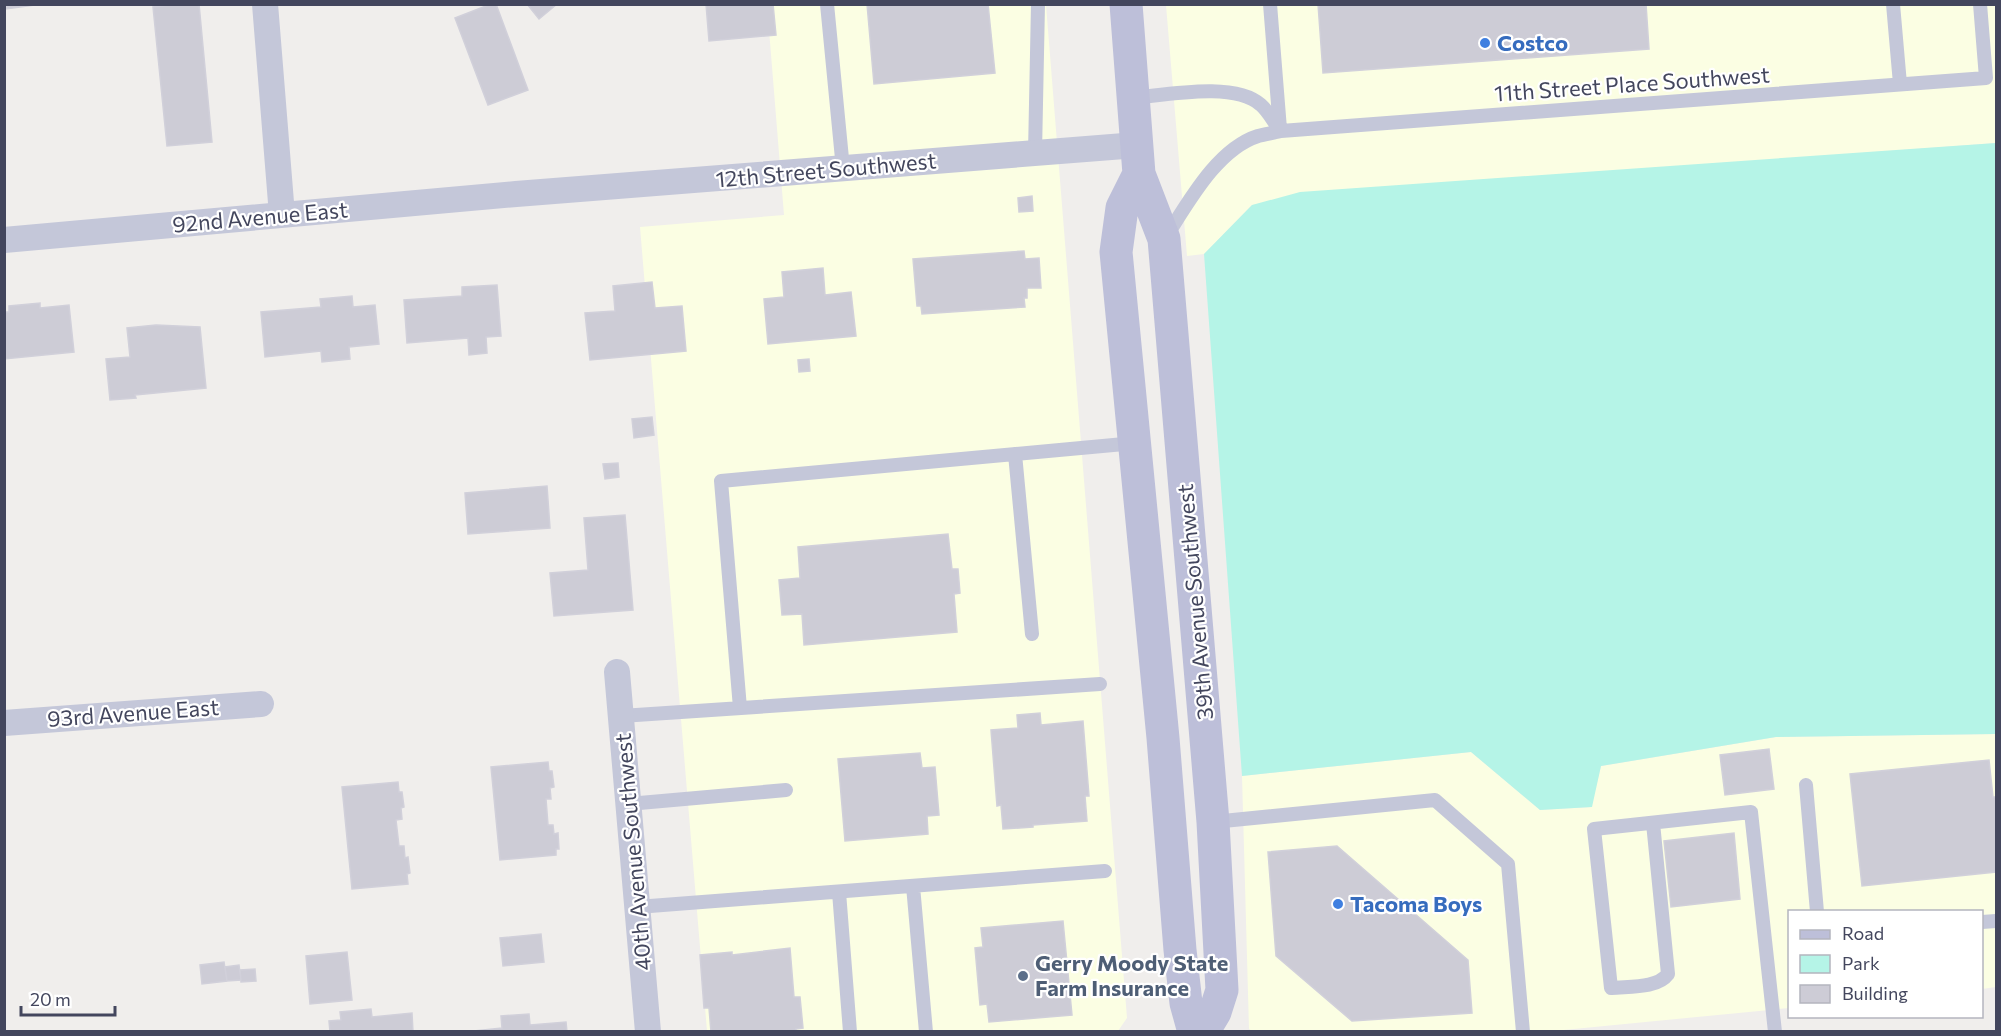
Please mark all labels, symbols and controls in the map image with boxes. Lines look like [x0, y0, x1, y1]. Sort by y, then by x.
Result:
place label: Costco [1497, 29, 1568, 56]
marker: Costco [1478, 36, 1492, 50]
street label: 11th Street Place Southwest [1493, 60, 1771, 107]
street label: 12th Street Southwest [715, 146, 937, 193]
street label: 92nd Avenue East [171, 195, 349, 238]
street label: 39th Avenue Southwest [1171, 483, 1218, 721]
street label: 93rd Avenue East [46, 693, 220, 732]
street label: 40th Avenue Southwest [609, 732, 656, 972]
place label: Tacoma Boys [1350, 890, 1482, 917]
marker: Tacoma Boys [1331, 897, 1345, 911]
legend [1788, 910, 1983, 1018]
text: Road [1842, 922, 1884, 944]
place label: Gerry Moody State Farm Insurance [1035, 949, 1228, 1001]
text: Park [1842, 952, 1880, 974]
marker: Gerry Moody State Farm Insurance [1016, 969, 1030, 983]
scale bar [21, 979, 116, 1017]
text: Building [1842, 982, 1908, 1004]
text: 20 m [30, 988, 71, 1010]

